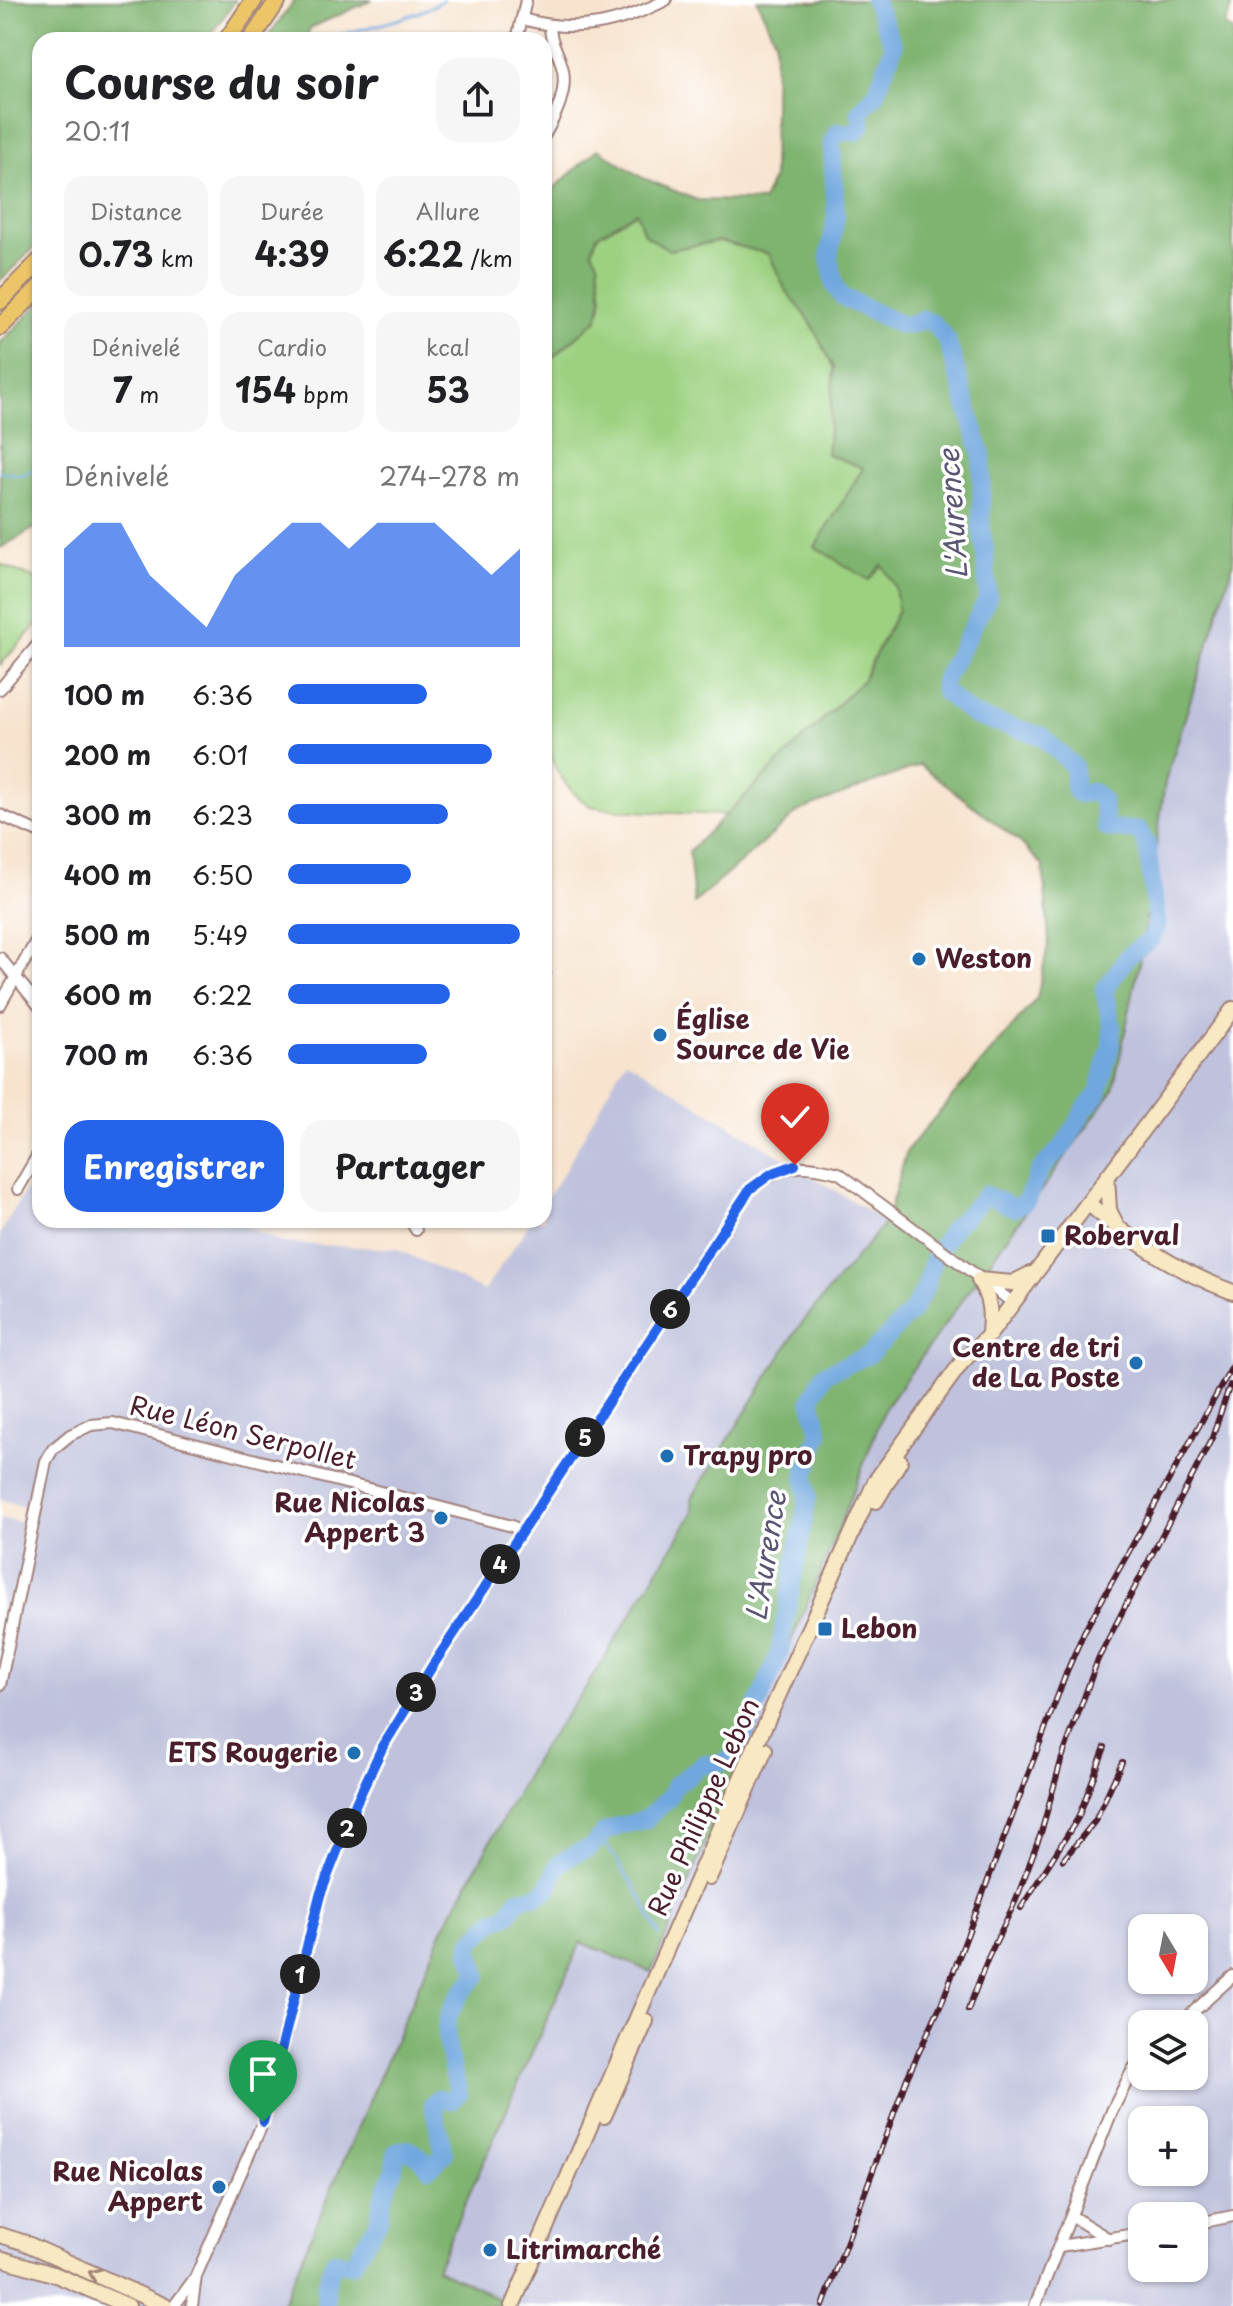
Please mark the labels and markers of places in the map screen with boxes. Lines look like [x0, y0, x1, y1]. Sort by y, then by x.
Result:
place label: Weston [935, 938, 1032, 977]
marker: Weston [910, 950, 928, 968]
place label: Église Source de Vie [676, 999, 850, 1068]
marker: Église Source de Vie [651, 1026, 669, 1044]
pin [761, 1083, 829, 1165]
place label: Roberval [1064, 1215, 1179, 1254]
marker: Roberval [1039, 1227, 1057, 1245]
pin: 6 [650, 1289, 690, 1329]
place label: Centre de tri de La Poste [952, 1327, 1120, 1396]
marker: Centre de tri de La Poste [1127, 1354, 1145, 1372]
pin: 5 [565, 1417, 605, 1457]
place label: Trapy pro [683, 1435, 812, 1474]
marker: Trapy pro [658, 1447, 676, 1465]
place label: Rue Nicolas Appert 3 [274, 1482, 425, 1551]
marker: Rue Nicolas Appert 3 [432, 1509, 450, 1527]
pin: 4 [480, 1544, 520, 1584]
place label: Lebon [841, 1608, 917, 1647]
marker: Lebon [816, 1620, 834, 1638]
pin: 3 [396, 1672, 436, 1712]
place label: ETS Rougerie [168, 1732, 338, 1771]
marker: ETS Rougerie [345, 1744, 363, 1762]
pin: 2 [327, 1808, 367, 1848]
pin: 1 [280, 1954, 320, 1994]
pin [229, 2040, 297, 2122]
place label: Rue Nicolas Appert [52, 2151, 203, 2220]
marker: Rue Nicolas Appert [210, 2178, 228, 2196]
place label: Litrimarché [506, 2229, 661, 2268]
marker: Litrimarché [481, 2241, 499, 2259]

